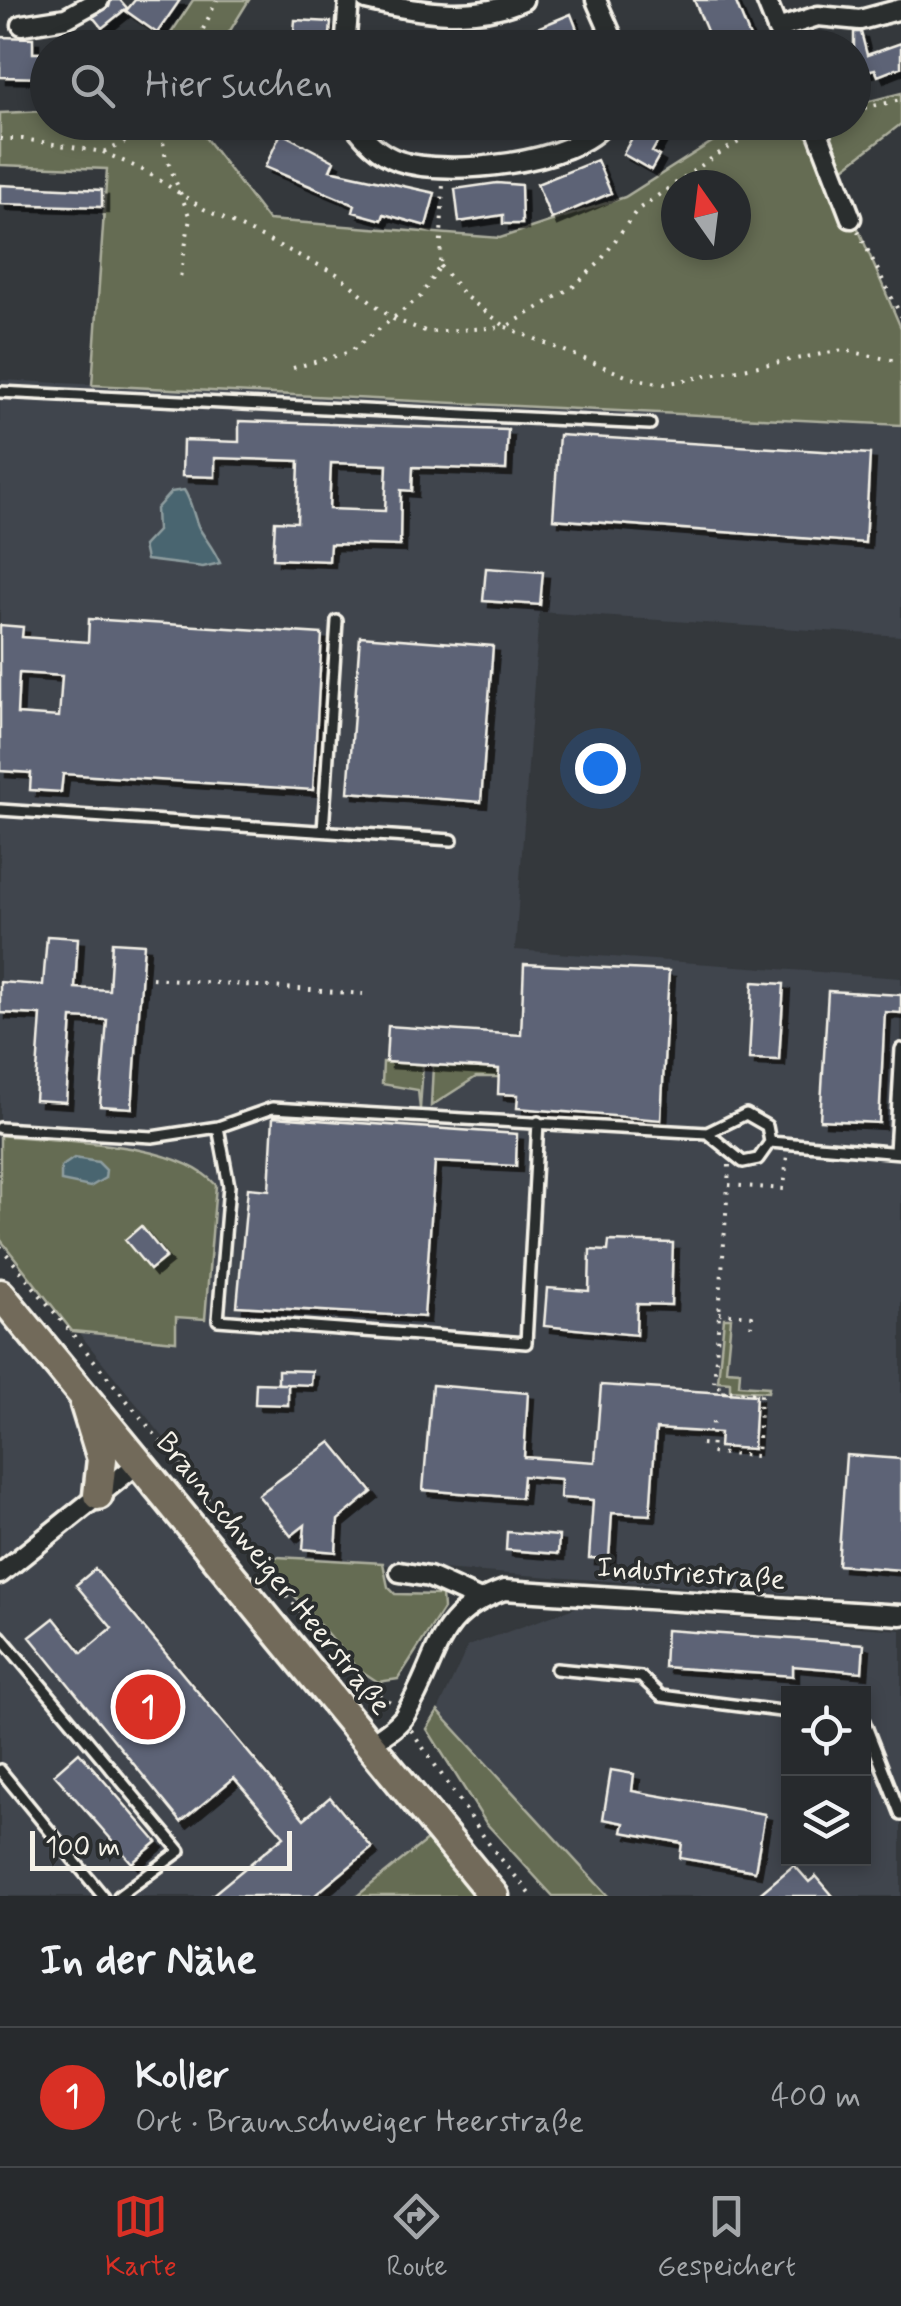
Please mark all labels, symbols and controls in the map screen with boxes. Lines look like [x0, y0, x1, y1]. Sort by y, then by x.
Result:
search box [30, 30, 871, 140]
icon: search [65, 58, 120, 113]
text: Hier suchen [145, 61, 333, 110]
north arrow [661, 170, 751, 260]
your location [575, 743, 626, 794]
street label: Braunschweiger Heerstraße [147, 1424, 399, 1724]
street label: Industriestraße [595, 1548, 787, 1600]
pin: 1 [116, 1670, 180, 1744]
map controls [781, 1686, 871, 1866]
button: locate [781, 1686, 871, 1776]
button: layers [781, 1776, 871, 1866]
scale bar [30, 1826, 292, 1870]
text: 100 m [45, 1830, 120, 1867]
text: In der Nähe [40, 1934, 257, 1989]
text: Koller [135, 2052, 229, 2101]
text: 1 [65, 2076, 80, 2118]
text: 400 m [771, 2076, 861, 2118]
text: Ort · Braunschweiger Heerstraße [135, 2101, 584, 2143]
tab: Karte [105, 2189, 177, 2286]
tab: Route [386, 2189, 447, 2286]
tab: Gespeichert [657, 2189, 796, 2286]

